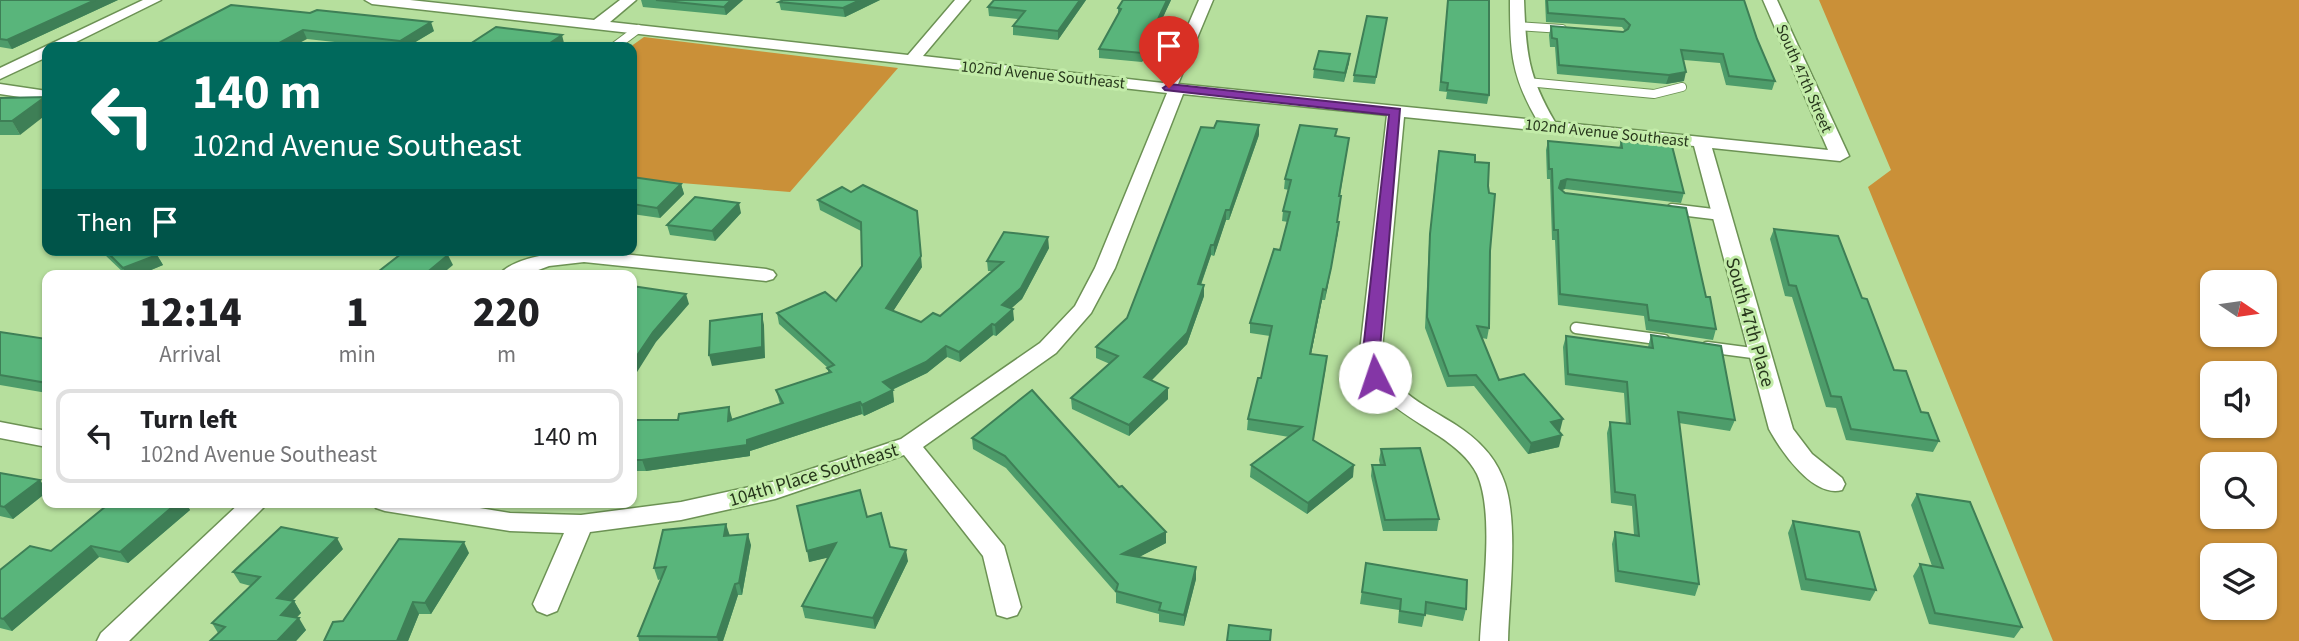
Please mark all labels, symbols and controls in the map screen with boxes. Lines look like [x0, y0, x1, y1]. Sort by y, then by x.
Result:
pin [1139, 16, 1199, 88]
street label: South 47th Street [1770, 21, 1838, 137]
icon: arrive [1150, 27, 1188, 65]
street label: 102nd Avenue Southeast [960, 55, 1127, 95]
text: 140 m [192, 58, 321, 128]
icon: left [77, 70, 168, 161]
street label: 102nd Avenue Southeast [1524, 113, 1691, 153]
text: 102nd Avenue Southeast [192, 123, 522, 169]
icon: arrive [146, 203, 184, 241]
text: Then [77, 204, 132, 241]
street label: South 47th Place [1718, 254, 1781, 390]
north arrow [2200, 270, 2277, 346]
map controls [2200, 270, 2277, 620]
text: 12:14 [139, 283, 242, 343]
text: 1 [346, 283, 368, 343]
text: 220 [473, 283, 540, 343]
text: Arrival [159, 338, 221, 371]
text: min [339, 338, 376, 371]
text: m [497, 338, 516, 371]
position arrow [1338, 340, 1412, 414]
button: sound [2200, 361, 2277, 438]
text: Turn left [140, 401, 237, 438]
icon: left [81, 417, 119, 455]
text: 140 m [532, 418, 598, 455]
street label: 104th Place Southeast [725, 437, 902, 514]
text: 102nd Avenue Southeast [140, 438, 377, 471]
button: search [2200, 452, 2277, 529]
button: layers [2200, 543, 2277, 620]

